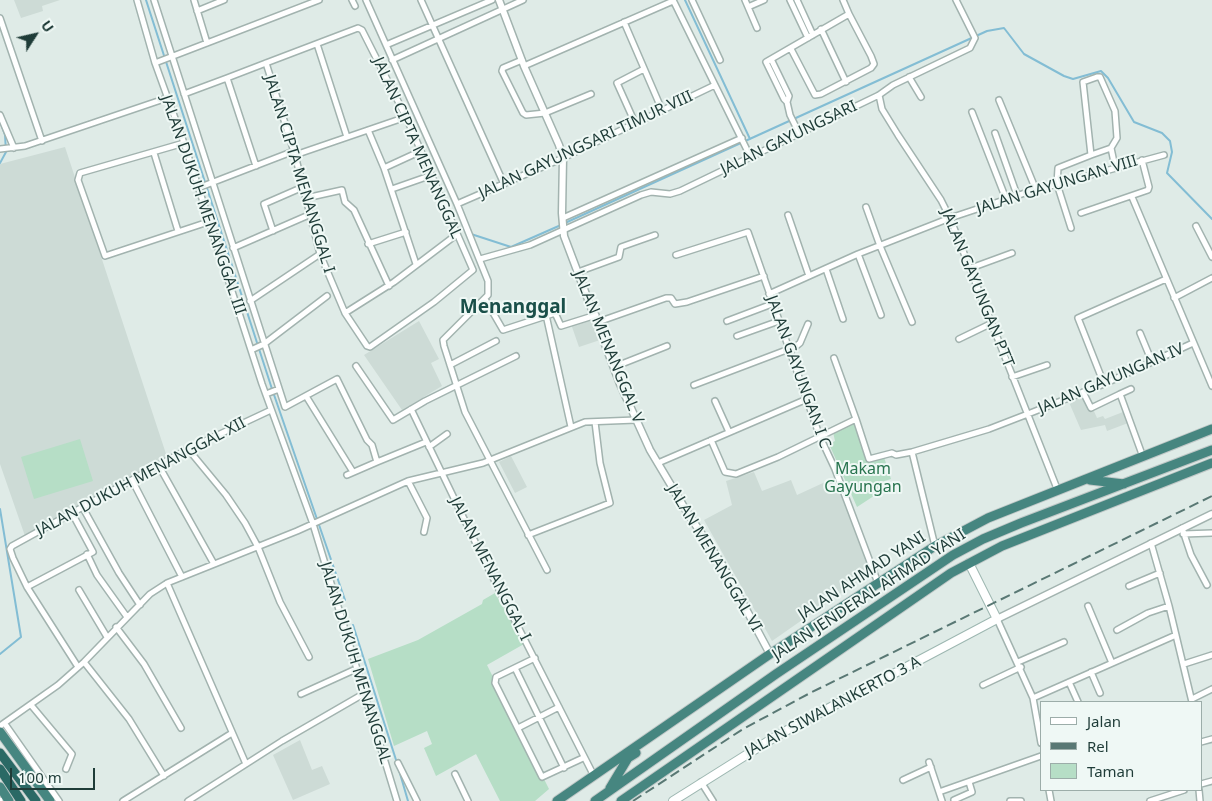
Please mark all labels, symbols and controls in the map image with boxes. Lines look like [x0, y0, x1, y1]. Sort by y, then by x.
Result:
north arrow [10, 10, 60, 60]
text: U [37, 16, 59, 36]
street label: JALAN CIPTA MENANGGAL [368, 54, 466, 242]
street label: JALAN CIPTA MENANGGAL I [260, 73, 338, 275]
street label: JALAN GAYUNGSARI TIMUR VIII [476, 87, 696, 203]
street label: JALAN DUKUH MENANGGAL III [156, 93, 250, 317]
street label: JALAN GAYUNGSARI [718, 97, 860, 179]
street label: JALAN GAYUNGAN VIII [974, 151, 1140, 219]
street label: JALAN GAYUNGAN PTT [936, 206, 1018, 370]
street label: JALAN MENANGGAL V [569, 268, 647, 426]
street label: JALAN GAYUNGAN I C [761, 293, 835, 451]
district label: Menanggal [460, 297, 566, 319]
street label: JALAN GAYUNGAN IV [1035, 340, 1187, 418]
street label: JALAN DUKUH MENANGGAL XII [33, 413, 249, 541]
park label: Makam Gayungan [824, 459, 902, 497]
street label: JALAN MENANGGAL VI [662, 481, 766, 635]
street label: JALAN MENANGGAL I [445, 494, 535, 644]
street label: JALAN JENDERAL AHMAD YANI [769, 525, 969, 665]
street label: JALAN AHMAD YANI [795, 528, 929, 624]
street label: JALAN DUKUH MENANGGAL [315, 560, 395, 766]
street label: JALAN SIWALANKERTO 3 A [742, 652, 924, 762]
legend [1040, 701, 1202, 791]
text: Jalan [1087, 711, 1121, 731]
text: Rel [1087, 736, 1109, 756]
scale bar [12, 758, 98, 790]
text: Taman [1087, 761, 1134, 781]
text: 100 m [18, 767, 62, 787]

